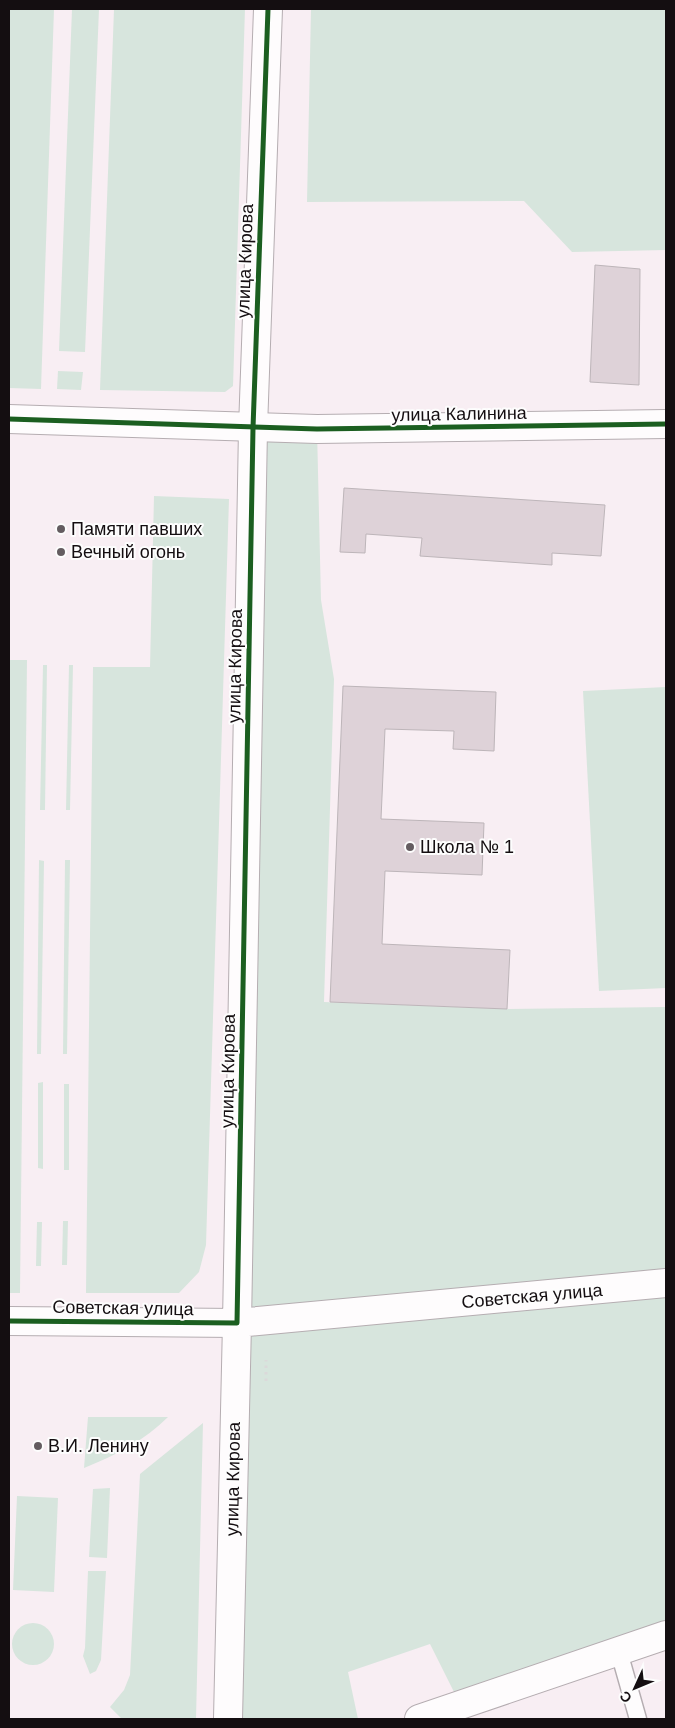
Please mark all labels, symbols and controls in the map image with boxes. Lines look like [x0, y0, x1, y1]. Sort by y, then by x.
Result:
street label: улица Кирова [233, 202, 257, 319]
street label: улица Калинина [391, 403, 528, 425]
place label: Памяти павших [71, 519, 202, 539]
marker: Памяти павших [55, 523, 67, 535]
place label: Вечный огонь [71, 542, 185, 562]
marker: Вечный огонь [55, 546, 67, 558]
street label: улица Кирова [224, 608, 246, 723]
place label: Школа № 1 [420, 837, 514, 857]
marker: Школа № 1 [404, 841, 416, 853]
street label: улица Кирова [217, 1013, 239, 1128]
street label: Советская улица [461, 1280, 604, 1312]
street label: Советская улица [52, 1297, 195, 1319]
street label: улица Кирова [222, 1421, 244, 1536]
place label: В.И. Ленину [48, 1436, 149, 1456]
marker: В.И. Ленину [32, 1440, 44, 1452]
north arrow [610, 1663, 660, 1713]
text: С [616, 1688, 635, 1706]

